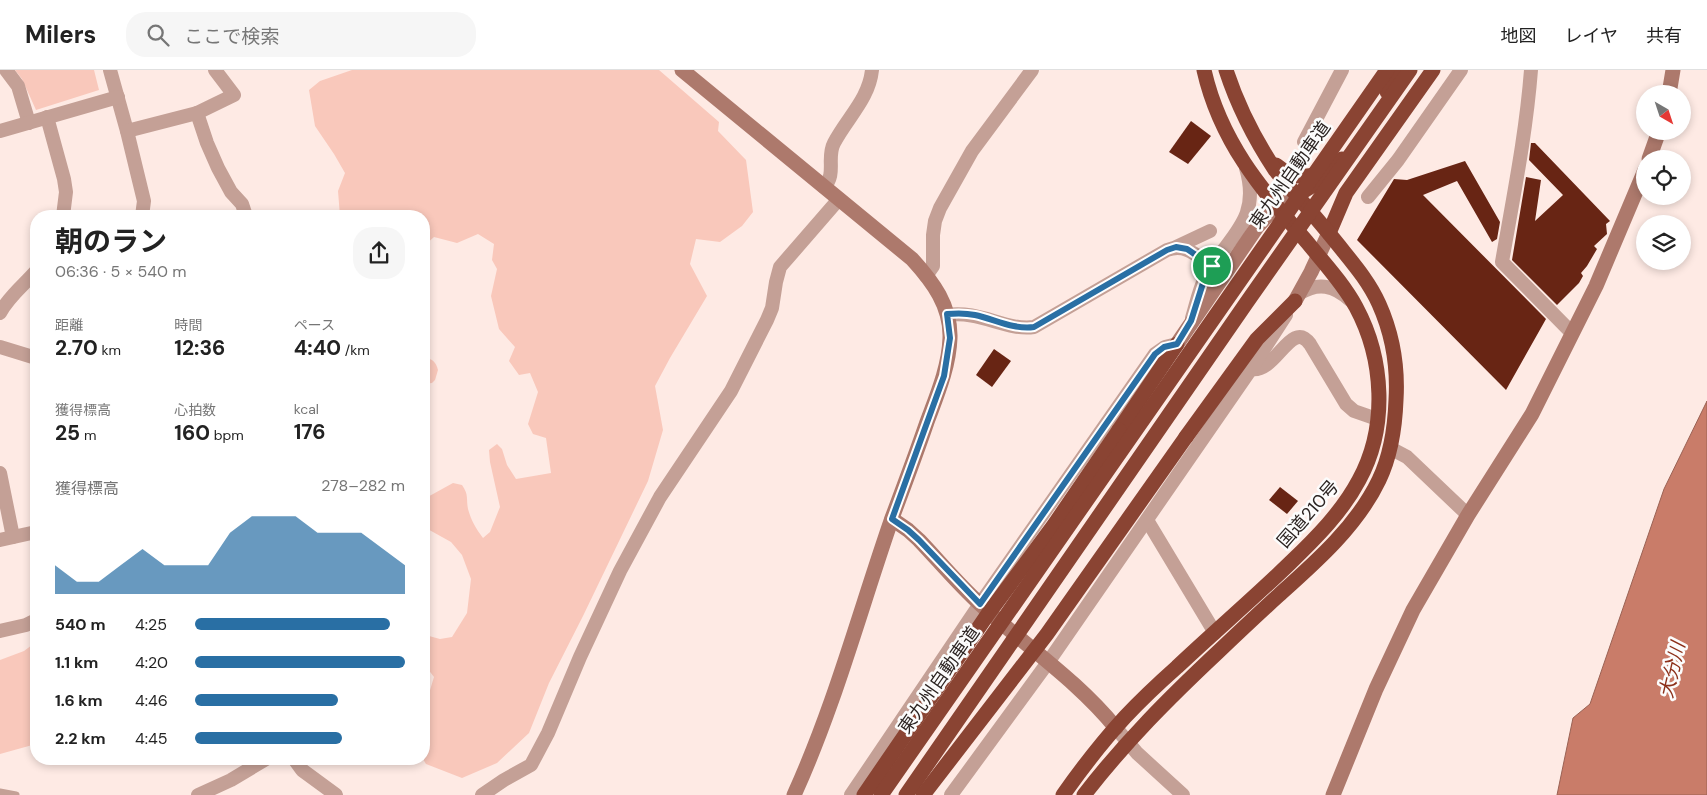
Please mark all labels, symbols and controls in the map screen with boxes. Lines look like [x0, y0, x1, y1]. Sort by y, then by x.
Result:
search box [126, 12, 476, 57]
text: Milers [25, 19, 96, 50]
icon: search [144, 21, 172, 49]
text: ここで検索 [184, 24, 279, 49]
text: 地図 [1501, 24, 1537, 48]
text: レイヤ [1565, 24, 1618, 48]
text: 共有 [1646, 24, 1682, 48]
north arrow [1636, 85, 1691, 140]
map controls [1636, 85, 1691, 270]
street label: 東九州自動車道 [1244, 117, 1336, 233]
button: locate [1636, 150, 1691, 205]
button: layers [1636, 215, 1691, 270]
text: 朝のラン [55, 223, 167, 260]
button: share [353, 227, 405, 279]
pin [1191, 245, 1233, 287]
icon: arrive [1198, 252, 1226, 280]
text: 06:36 · 5 × 540 m [55, 261, 186, 282]
text: 距離 [55, 316, 83, 334]
text: 時間 [174, 316, 202, 334]
text: ペース [294, 316, 335, 334]
text: 2.70 [55, 334, 98, 362]
text: 12:36 [174, 334, 225, 362]
text: 4:40 [294, 334, 341, 362]
text: km [98, 341, 121, 359]
text: /km [341, 341, 370, 359]
text: kcal [294, 400, 319, 418]
text: 獲得標高 [55, 401, 111, 419]
text: 心拍数 [174, 401, 216, 419]
text: 176 [294, 418, 326, 446]
text: 25 [55, 419, 80, 447]
text: 160 [174, 419, 210, 447]
text: m [80, 426, 96, 444]
text: bpm [210, 426, 244, 444]
text: 278–282 m [321, 475, 405, 496]
street label: 国道210号 [1272, 475, 1344, 553]
text: 獲得標高 [55, 478, 119, 499]
text: 540 m [55, 614, 105, 635]
text: 4:25 [135, 614, 167, 635]
street label: 東九州自動車道 [893, 622, 985, 738]
water label: 大分川 [1653, 637, 1691, 701]
text: 1.1 km [55, 652, 98, 673]
text: 4:20 [135, 652, 168, 673]
text: 1.6 km [55, 690, 103, 711]
text: 4:46 [135, 690, 168, 711]
text: 2.2 km [55, 728, 106, 749]
text: 4:45 [135, 728, 167, 749]

